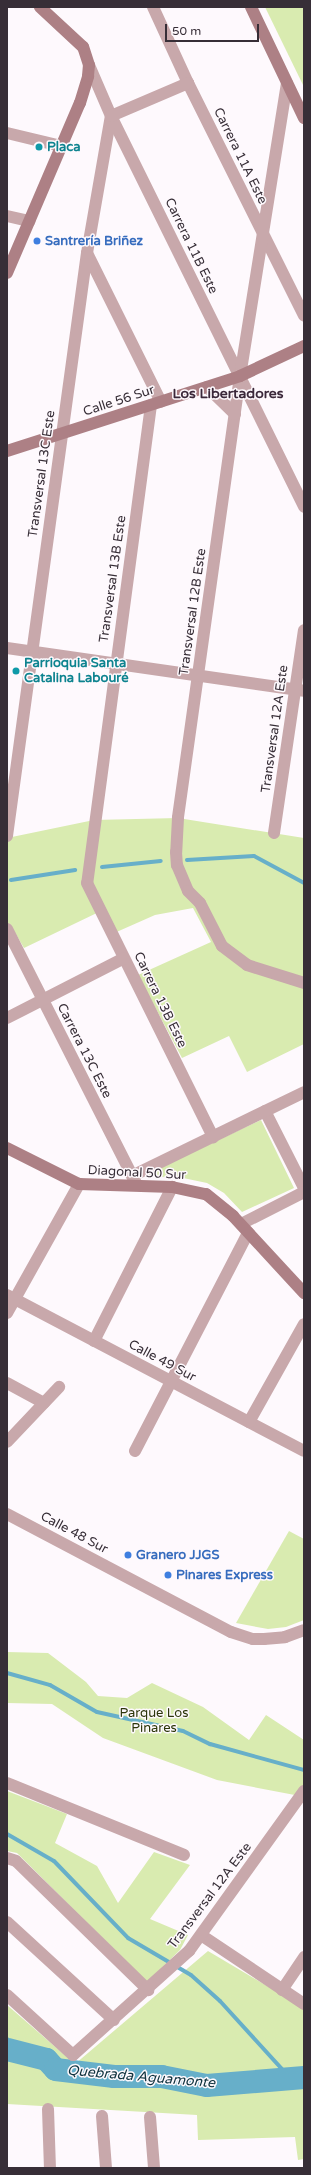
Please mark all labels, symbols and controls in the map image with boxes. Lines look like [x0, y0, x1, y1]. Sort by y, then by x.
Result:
scale bar [167, 16, 261, 42]
text: 50 m [172, 24, 201, 38]
street label: Carrera 11A Este [210, 105, 270, 207]
place label: Placa [47, 139, 80, 155]
marker: Placa [34, 142, 44, 152]
street label: Carrera 11B Este [161, 196, 221, 296]
place label: Santrería Briñez [45, 233, 143, 249]
marker: Santrería Briñez [32, 236, 42, 246]
street label: Calle 56 Sur [81, 382, 157, 420]
district label: Los Libertadores [173, 386, 283, 402]
street label: Transversal 13C Este [25, 409, 59, 539]
street label: Transversal 13B Este [96, 514, 130, 644]
street label: Transversal 12B Este [176, 547, 210, 677]
place label: Parrioquia Santa Catalina Labouré [24, 656, 128, 687]
street label: Transversal 12A Este [258, 664, 292, 794]
marker: Parrioquia Santa Catalina Labouré [11, 666, 21, 676]
street label: Carrera 13B Este [130, 950, 190, 1050]
street label: Carrera 13C Este [53, 1001, 115, 1101]
street label: Diagonal 50 Sur [87, 1163, 187, 1183]
street label: Calle 49 Sur [126, 1337, 198, 1385]
street label: Calle 48 Sur [38, 1509, 110, 1557]
place label: Granero JJGS [136, 1547, 219, 1563]
marker: Granero JJGS [123, 1550, 133, 1560]
place label: Pinares Express [176, 1567, 273, 1583]
marker: Pinares Express [163, 1570, 173, 1580]
park label: Parque Los Pinares [120, 1706, 188, 1737]
street label: Transversal 12A Este [165, 1840, 255, 1952]
water label: Quebrada Aguamonte [66, 2062, 216, 2092]

